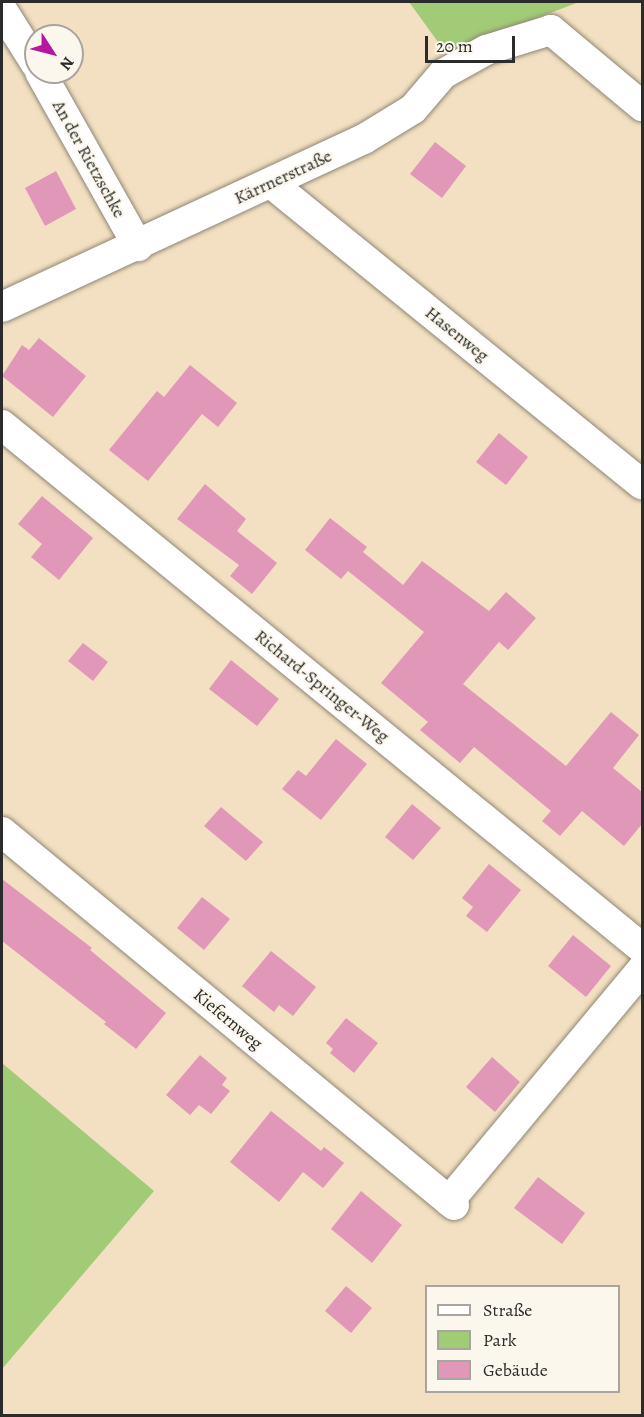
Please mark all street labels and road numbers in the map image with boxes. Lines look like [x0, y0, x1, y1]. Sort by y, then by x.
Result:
street label: An der Rietzschke [48, 96, 130, 222]
street label: Kärrnerstraße [231, 145, 335, 209]
street label: Hasenweg [421, 302, 493, 366]
street label: Richard-Springer-Weg [250, 625, 394, 747]
street label: Kiefernweg [189, 984, 267, 1054]

